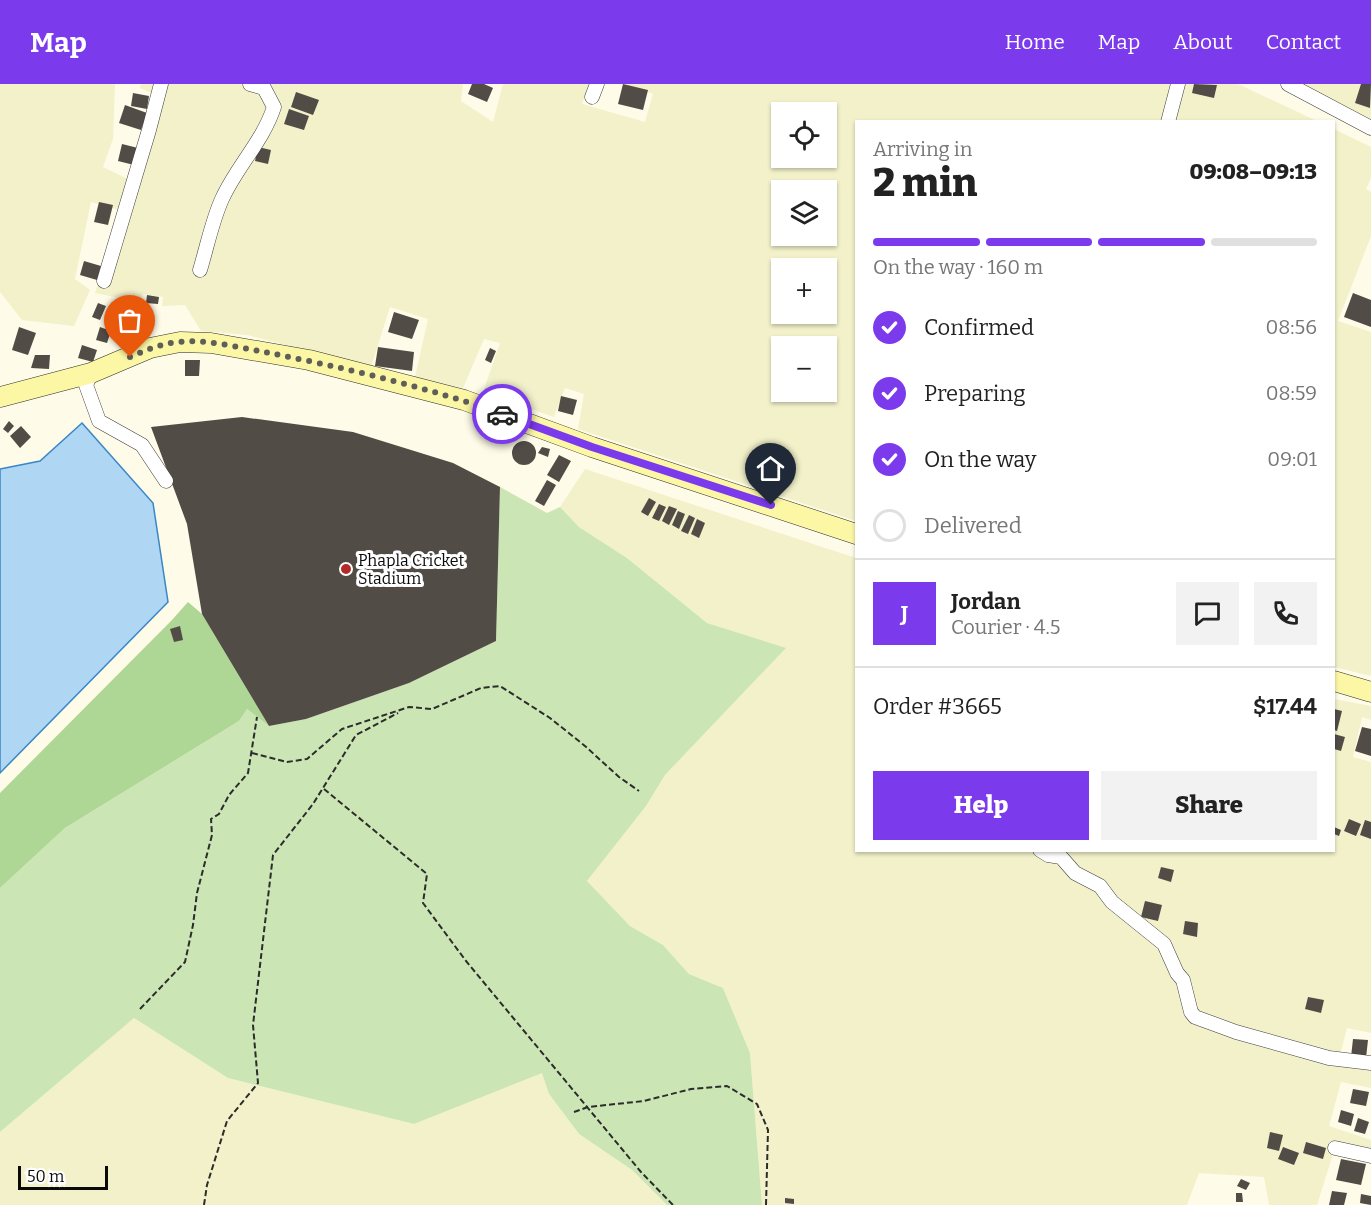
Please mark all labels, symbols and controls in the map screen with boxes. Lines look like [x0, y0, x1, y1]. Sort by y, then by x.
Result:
text: Map [30, 26, 87, 59]
text: Home [1005, 29, 1065, 55]
text: Map [1098, 29, 1140, 55]
text: About [1173, 29, 1233, 55]
text: Contact [1266, 29, 1341, 55]
map controls [771, 102, 837, 402]
button: locate [771, 102, 837, 168]
text: Arriving in [873, 137, 972, 161]
text: 09:08–09:13 [1190, 158, 1317, 185]
text: 2 min [873, 160, 977, 206]
button: layers [771, 180, 837, 246]
text: On the way · 160 m [873, 255, 1043, 279]
button: + [771, 258, 837, 324]
pin [104, 295, 155, 357]
icon: bag [113, 304, 146, 337]
icon: check [873, 311, 906, 344]
text: Confirmed [924, 314, 1034, 341]
text: 08:56 [1266, 315, 1317, 339]
button: − [771, 336, 837, 402]
icon: check [873, 377, 906, 410]
text: Preparing [924, 380, 1026, 407]
text: 08:59 [1266, 381, 1317, 405]
courier [472, 384, 532, 444]
icon: car [486, 398, 519, 431]
pin [745, 443, 796, 505]
icon: check [873, 443, 906, 476]
text: On the way [924, 446, 1036, 473]
text: 09:01 [1267, 447, 1317, 471]
icon: home [754, 452, 787, 485]
text: Delivered [924, 512, 1022, 539]
place label: Phapla Cricket Stadium [358, 551, 465, 588]
marker: Phapla Cricket Stadium [339, 562, 353, 576]
button: chat [1176, 582, 1239, 645]
button: phone [1254, 582, 1317, 645]
text: Jordan [951, 588, 1021, 615]
text: J [901, 600, 908, 627]
text: Courier · 4.5 [951, 615, 1060, 639]
text: Order #3665 [873, 693, 1002, 720]
text: $17.44 [1253, 693, 1317, 720]
button: Help [873, 771, 1089, 840]
button: Share [1101, 771, 1317, 840]
scale bar [18, 1163, 108, 1190]
text: 50 m [27, 1167, 64, 1186]

